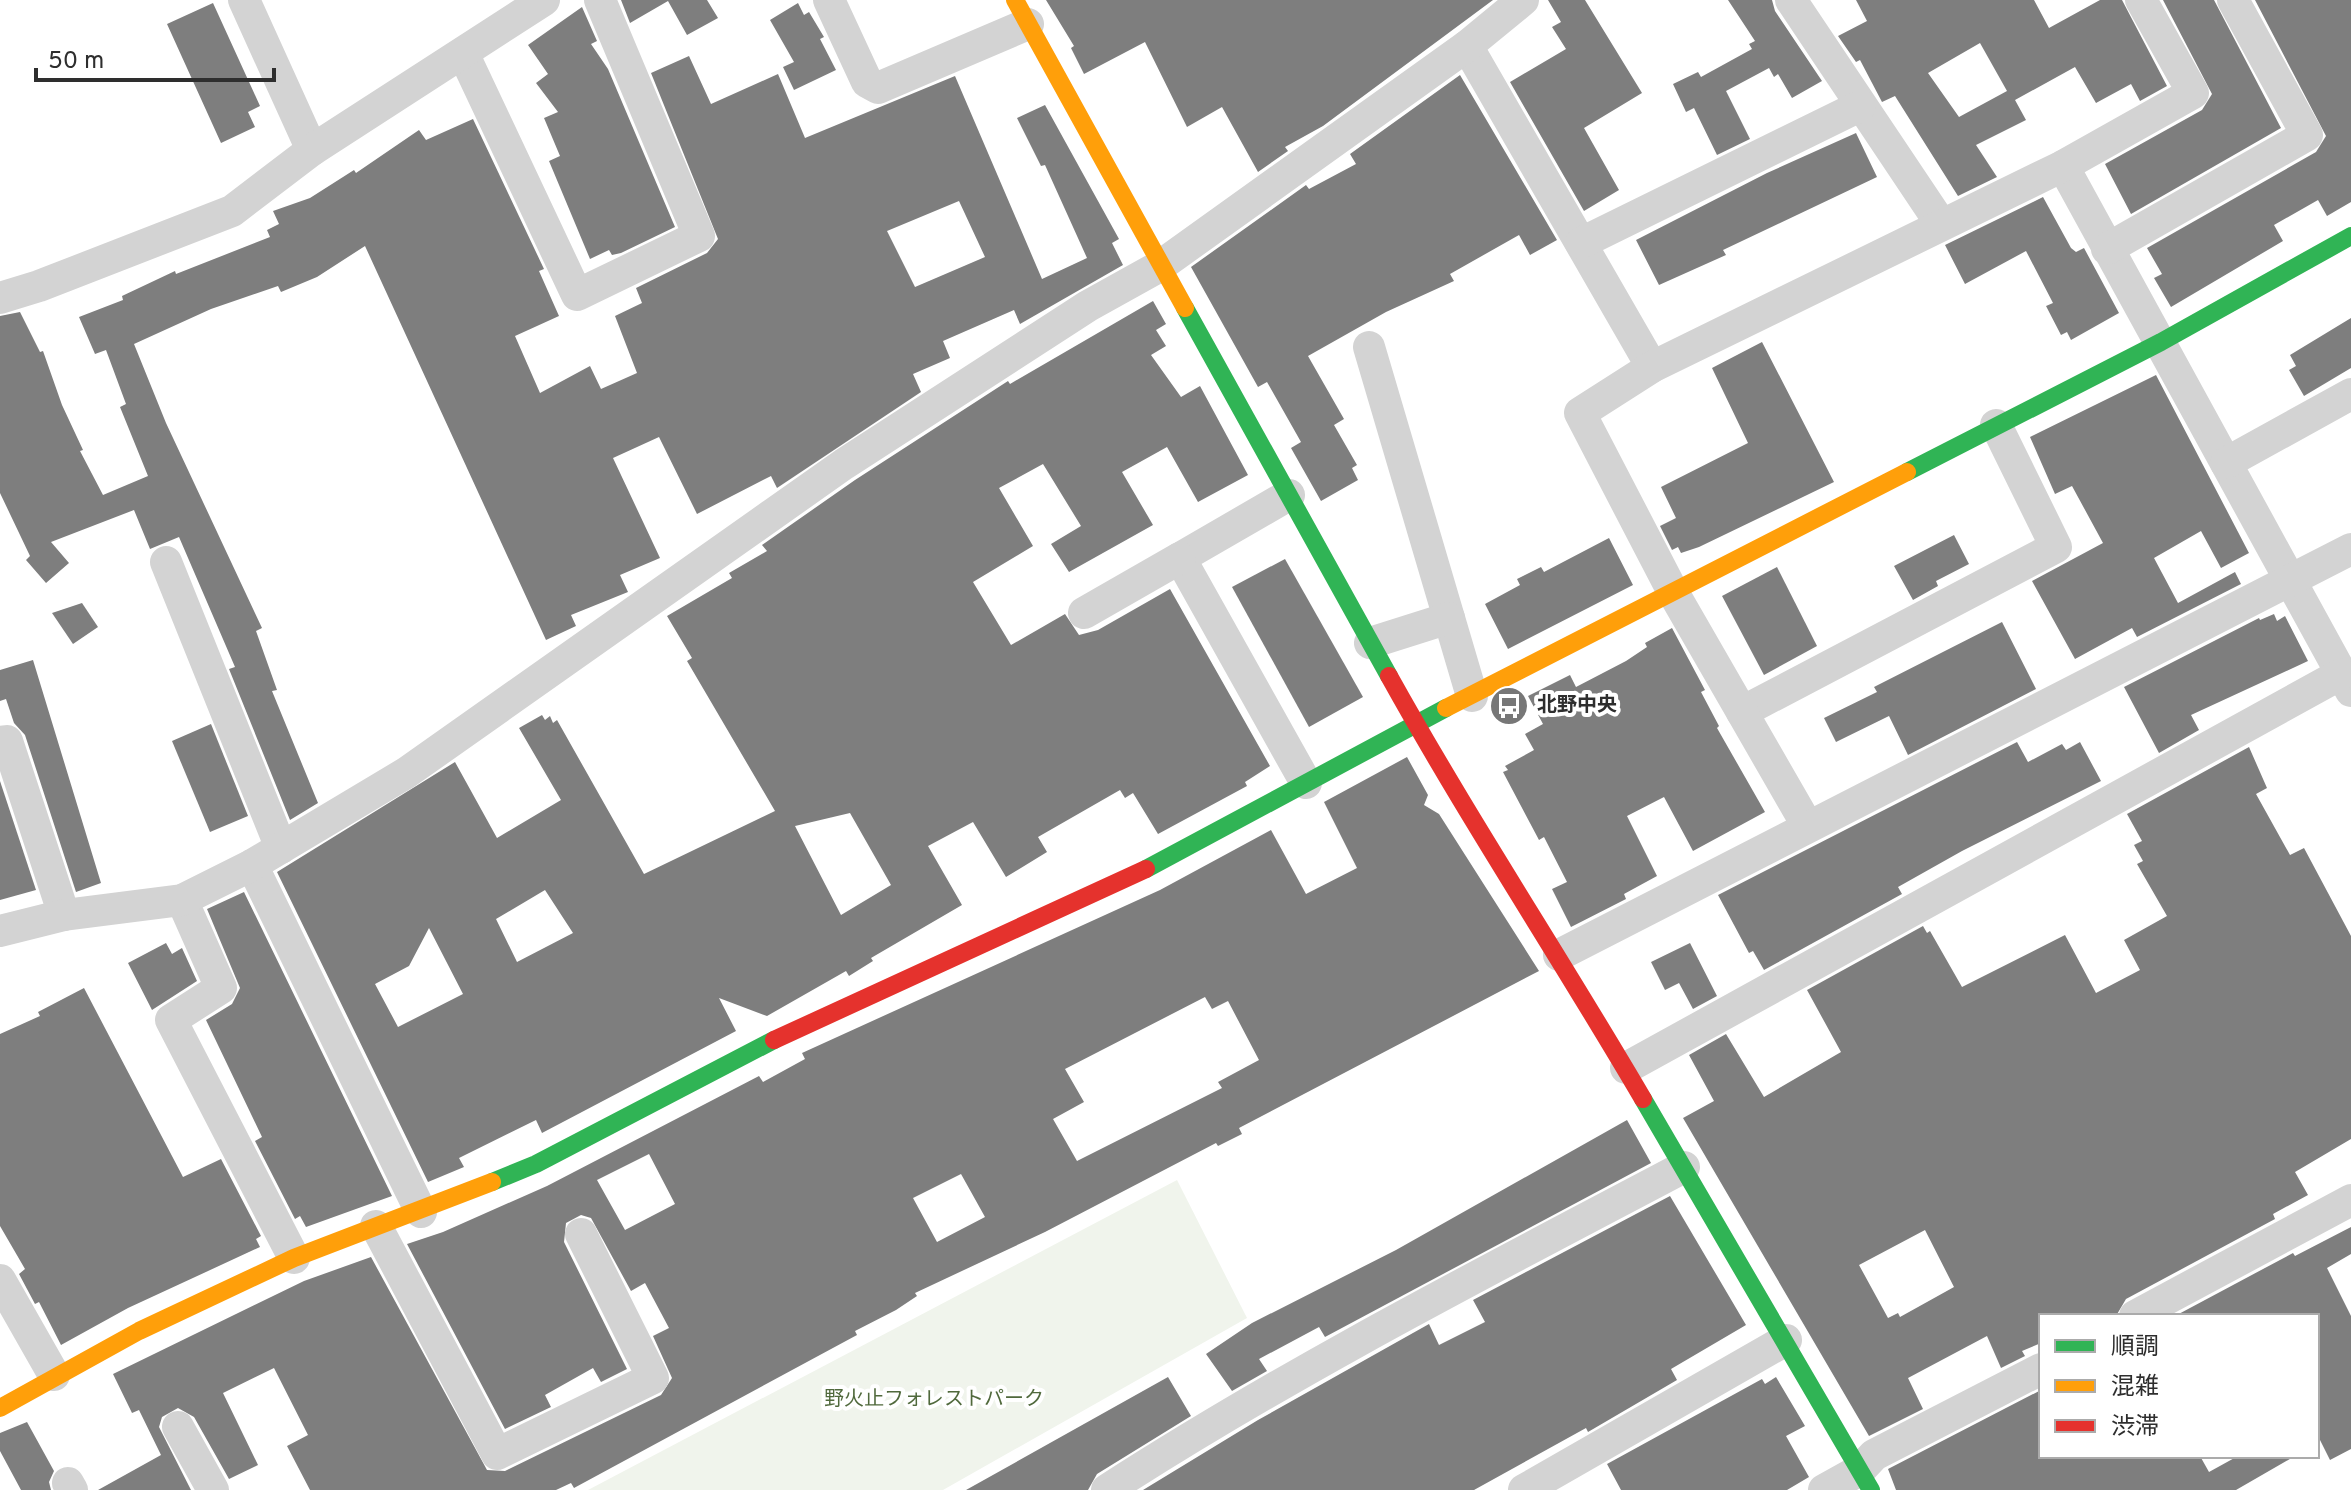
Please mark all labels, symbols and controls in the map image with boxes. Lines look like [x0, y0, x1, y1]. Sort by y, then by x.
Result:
scale bar [36, 32, 274, 82]
text: 50 m [48, 47, 104, 77]
bus stop icon: 北野中央 [1488, 685, 1530, 727]
place label: 北野中央 [1537, 693, 1617, 719]
legend [2039, 1314, 2319, 1458]
text: 順調 [2111, 1333, 2159, 1363]
text: 混雑 [2111, 1373, 2159, 1403]
park label: 野火止フォレストパーク [824, 1387, 1044, 1413]
text: 渋滞 [2111, 1413, 2159, 1443]

